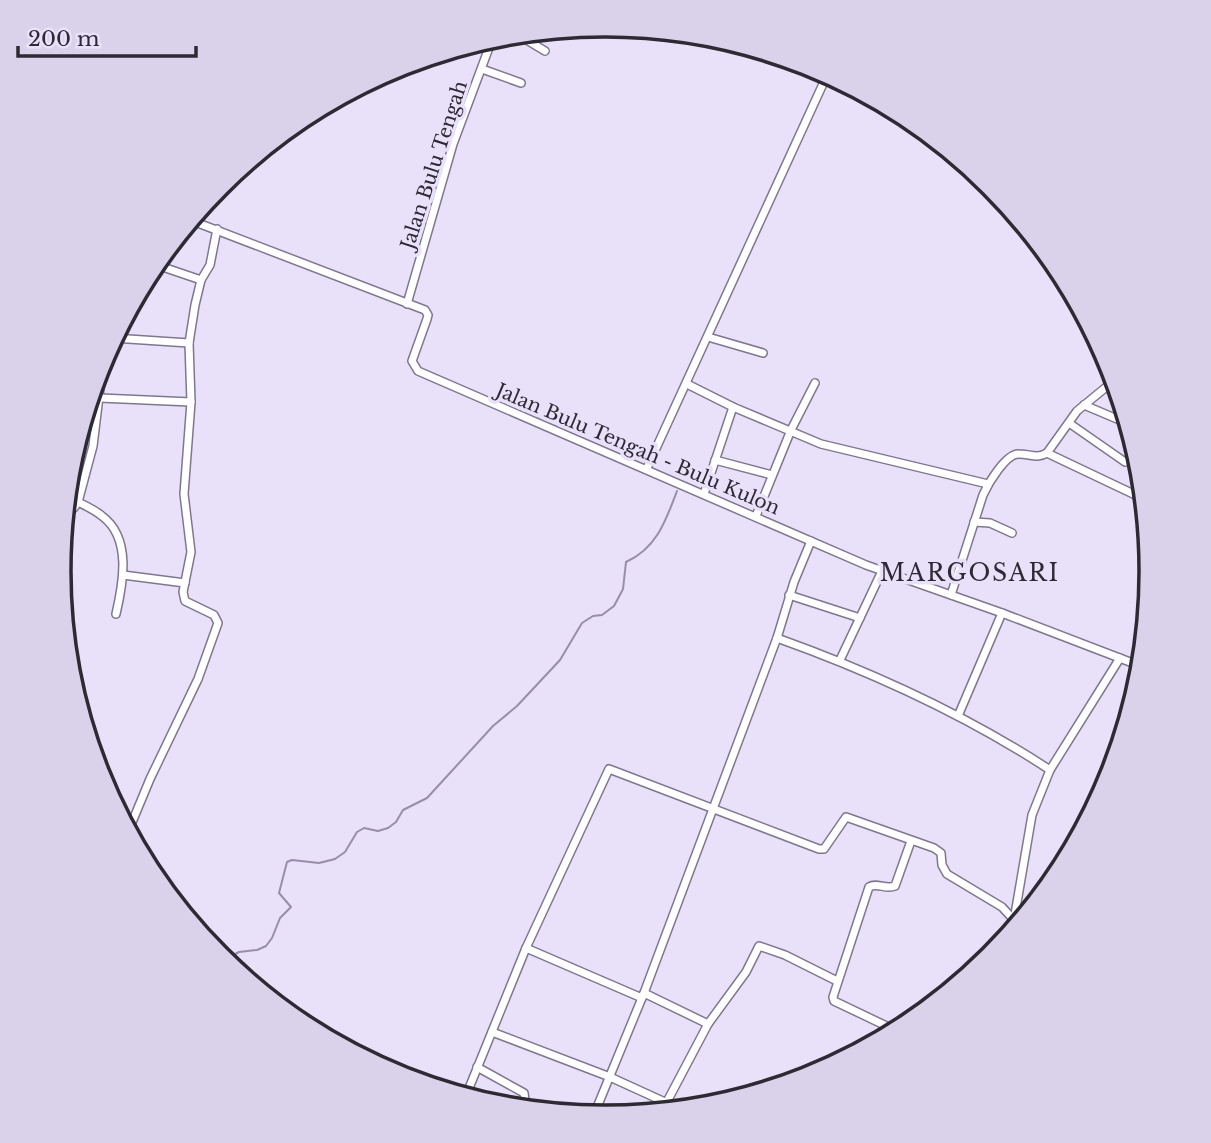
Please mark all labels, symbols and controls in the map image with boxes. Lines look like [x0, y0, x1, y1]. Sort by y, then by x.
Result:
scale bar [18, 14, 196, 58]
text: 200 m [28, 26, 100, 52]
street label: Jalan Bulu Tengah [395, 78, 472, 255]
street label: Jalan Bulu Tengah - Bulu Kulon [490, 377, 783, 519]
district label: MARGOSARI [880, 559, 1060, 587]

